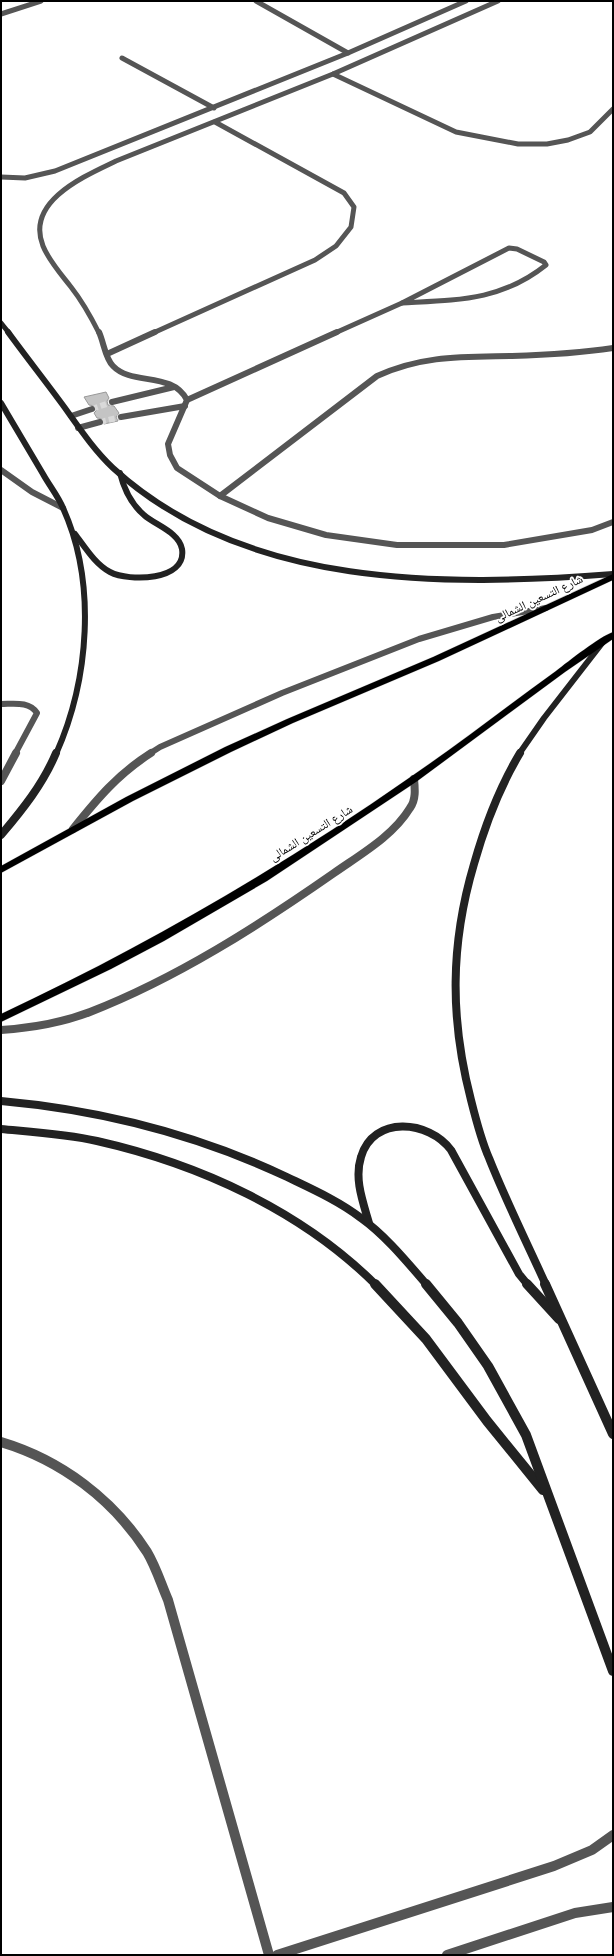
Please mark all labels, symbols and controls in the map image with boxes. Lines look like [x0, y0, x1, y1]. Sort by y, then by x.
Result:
street label: شارع التسعين الشمالى [493, 572, 586, 625]
street label: شارع التسعين الشمالى [267, 802, 356, 865]

